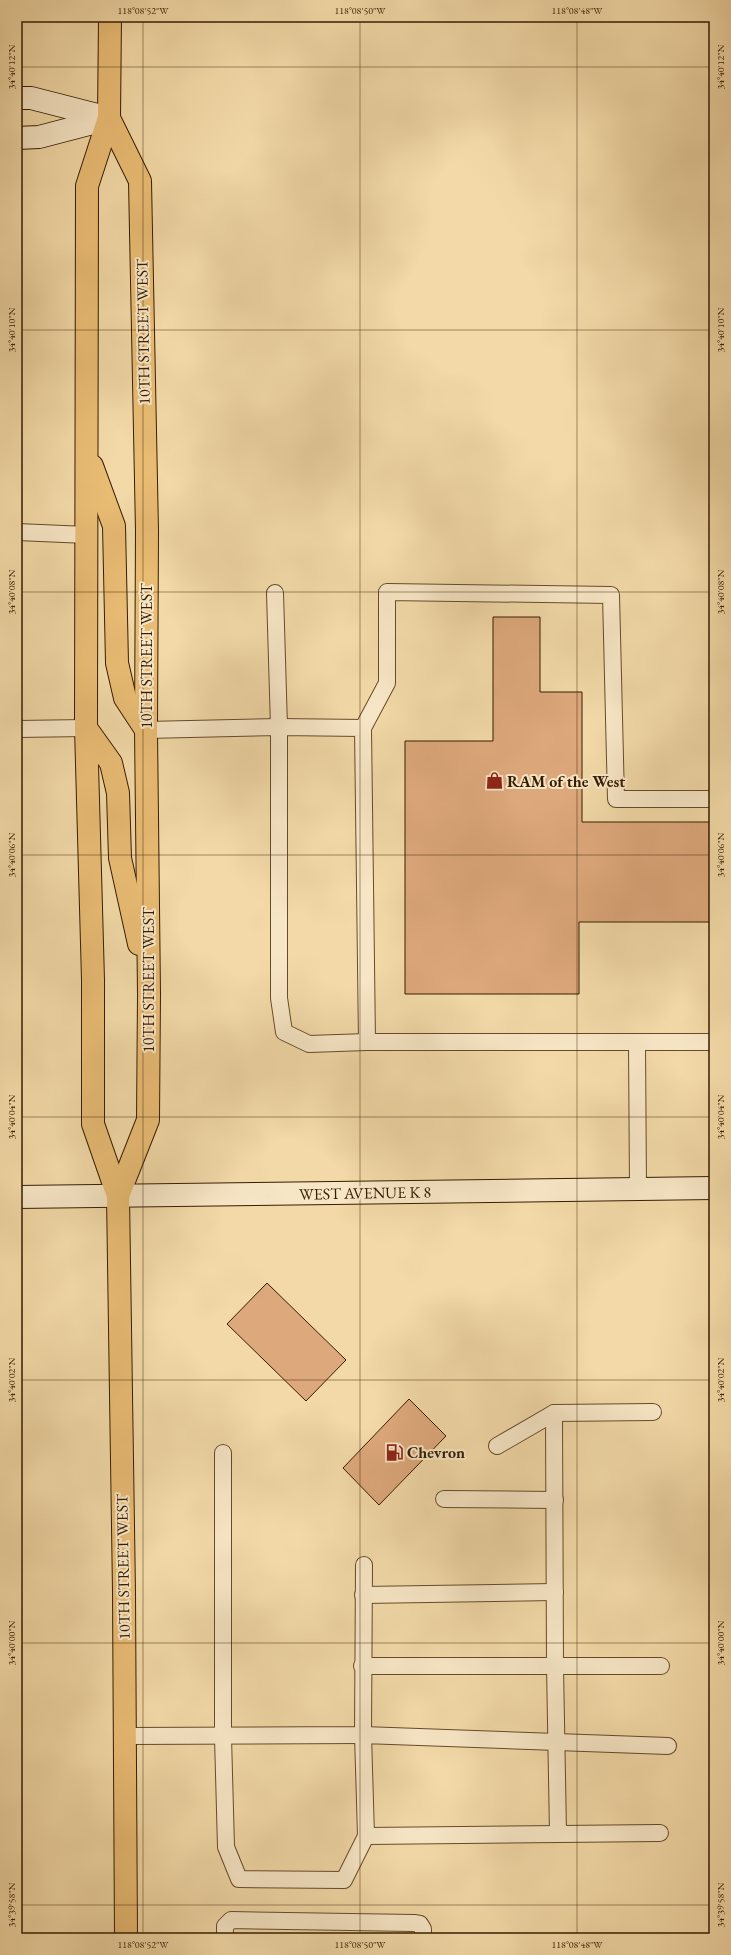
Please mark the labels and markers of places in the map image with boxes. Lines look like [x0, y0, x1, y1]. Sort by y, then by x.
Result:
shop icon: RAM of the West [484, 771, 504, 791]
place label: RAM of the West [507, 771, 625, 792]
fuel station icon: Chevron [384, 1442, 404, 1462]
place label: Chevron [407, 1442, 465, 1463]

